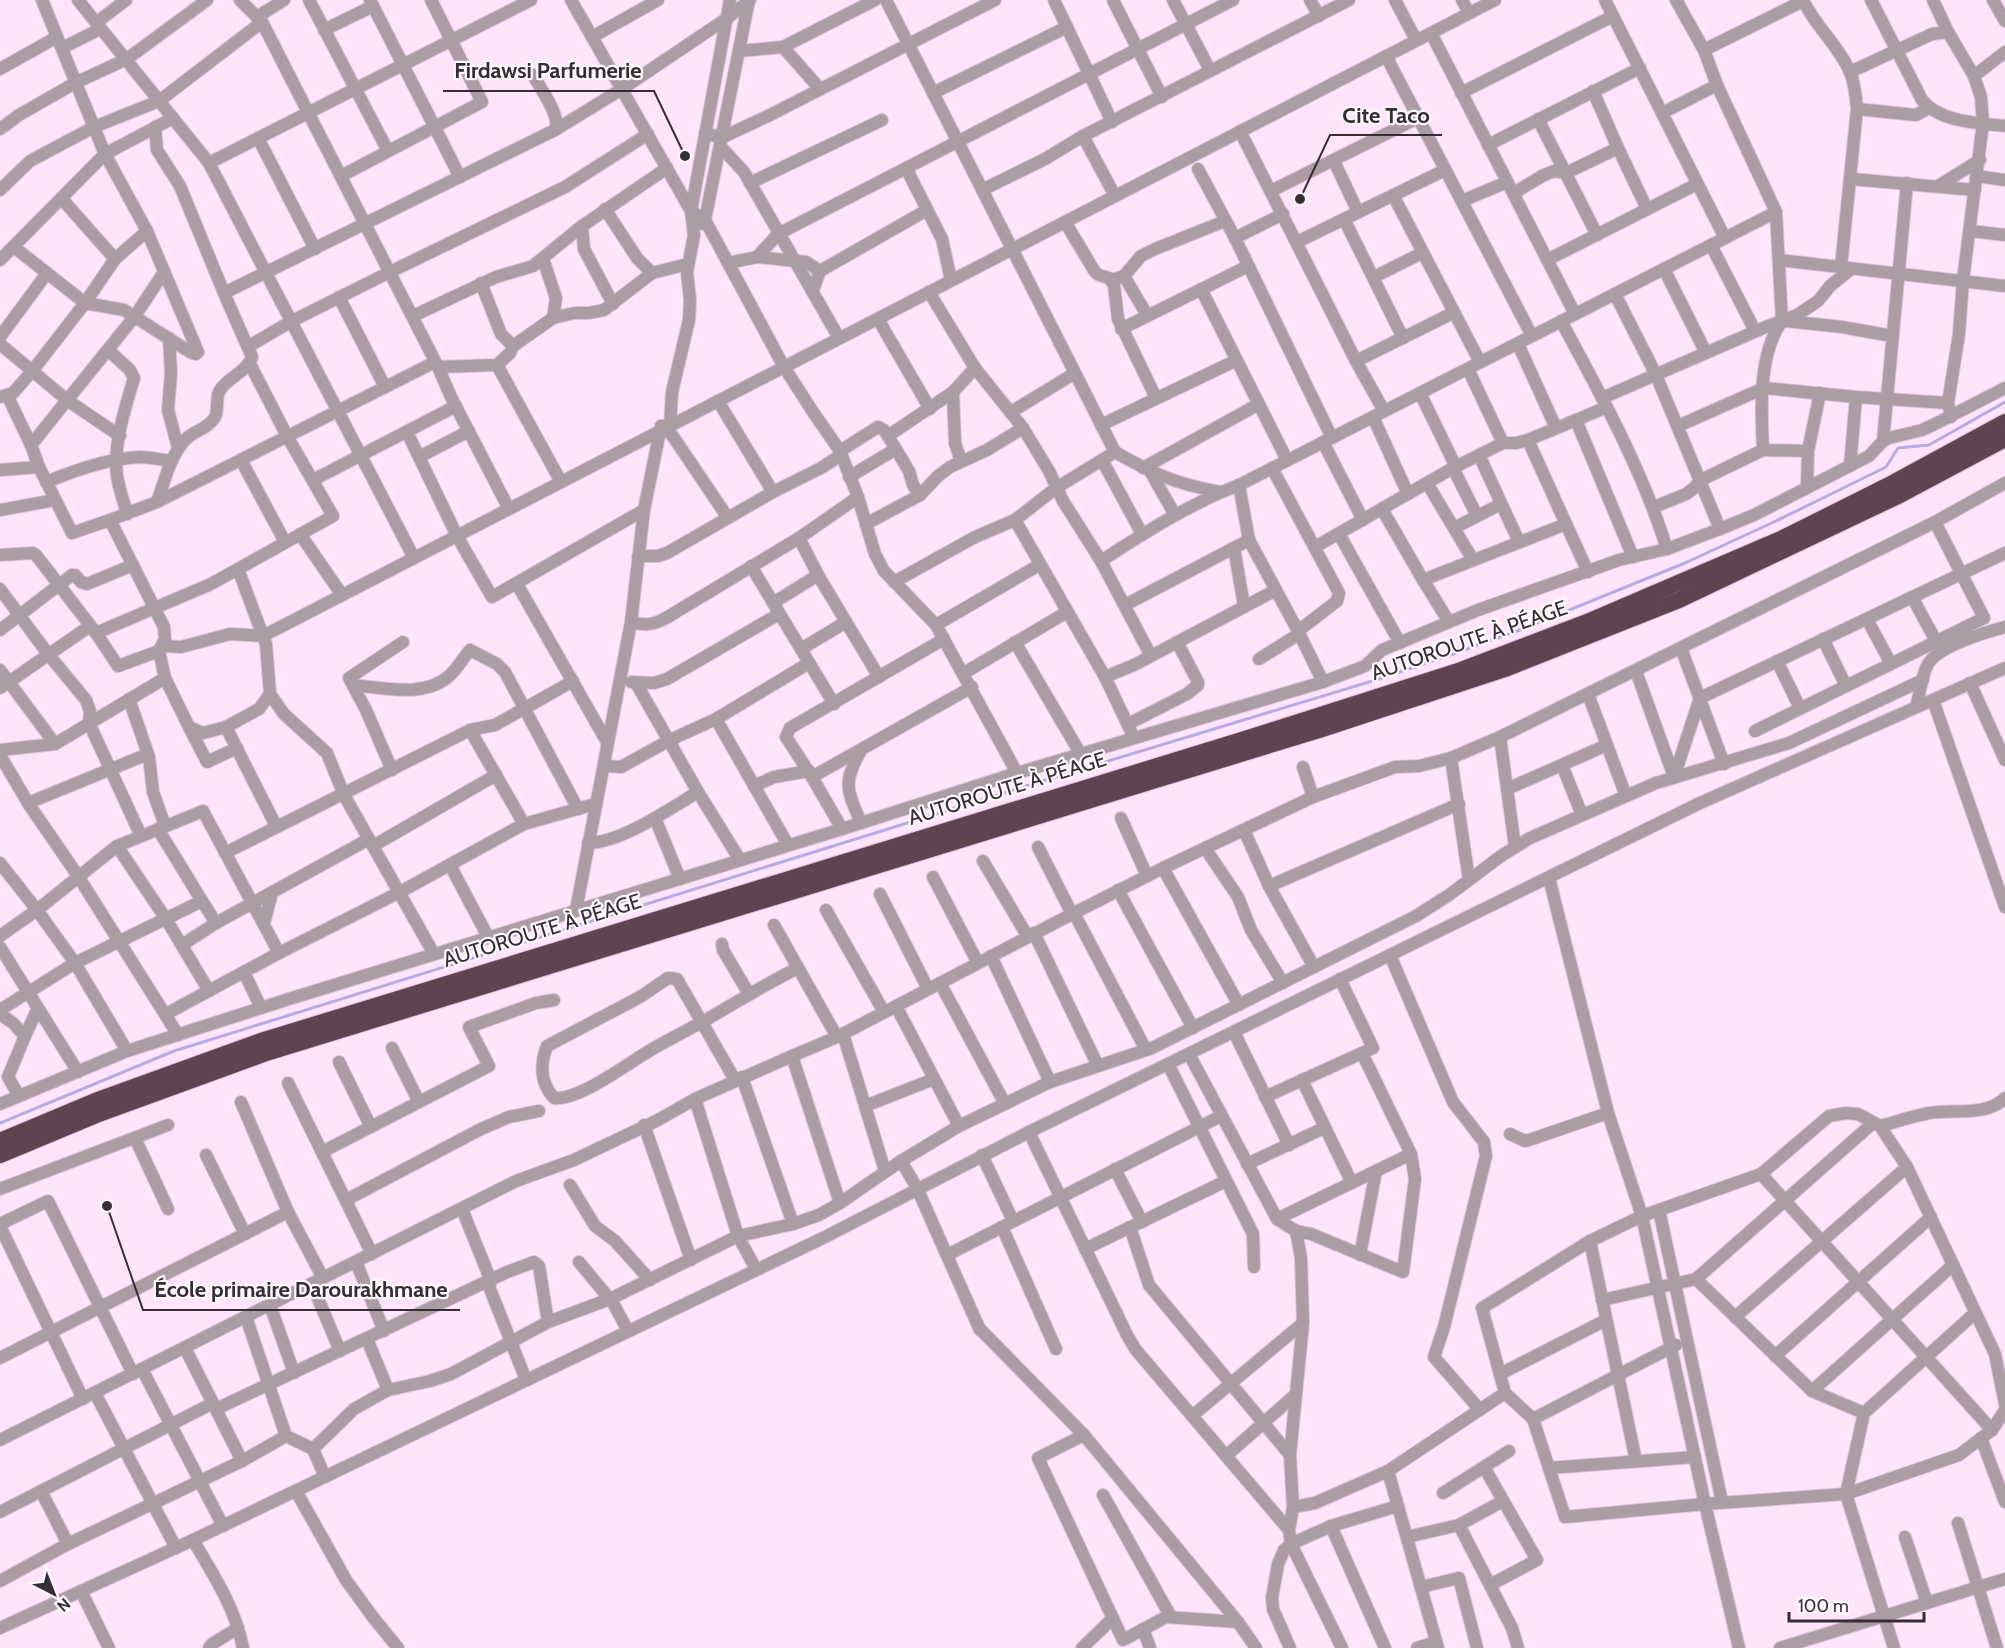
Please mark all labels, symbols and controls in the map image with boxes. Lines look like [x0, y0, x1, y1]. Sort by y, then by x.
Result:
callout: Firdawsi Parfumerie [443, 51, 654, 91]
text: Firdawsi Parfumerie [454, 57, 642, 84]
callout: Cite Taco [1330, 95, 1442, 135]
text: Cite Taco [1342, 102, 1430, 129]
street label: AUTOROUTE À PÉAGE [1368, 595, 1570, 685]
street label: AUTOROUTE À PÉAGE [905, 746, 1109, 830]
street label: AUTOROUTE À PÉAGE [440, 888, 644, 972]
callout: École primaire Darourakhmane [143, 1270, 460, 1310]
text: École primaire Darourakhmane [154, 1276, 448, 1303]
north arrow [24, 1564, 84, 1624]
scale bar [1789, 1585, 1924, 1623]
text: N [53, 1594, 74, 1616]
text: 100 m [1798, 1595, 1849, 1617]

